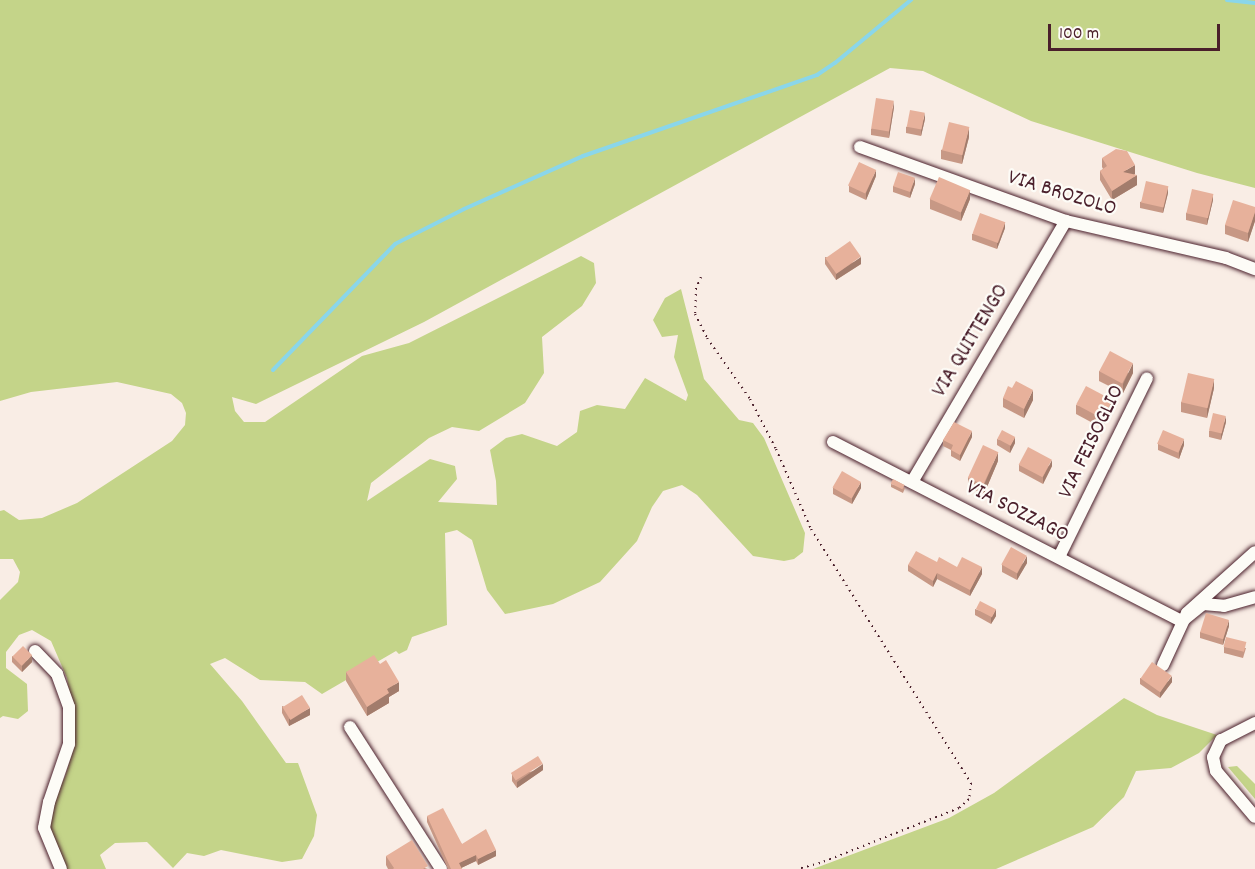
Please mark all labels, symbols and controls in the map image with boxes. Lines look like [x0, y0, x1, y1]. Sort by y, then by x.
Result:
scale bar [1051, 12, 1224, 50]
text: 100 m [1059, 22, 1099, 47]
street label: VIA BROZOLO [1005, 165, 1119, 223]
street label: VIA QUITTENGO [927, 280, 1015, 402]
street label: VIA FEISOGLIO [1053, 381, 1131, 503]
street label: VIA SOZZAGO [961, 475, 1073, 549]

